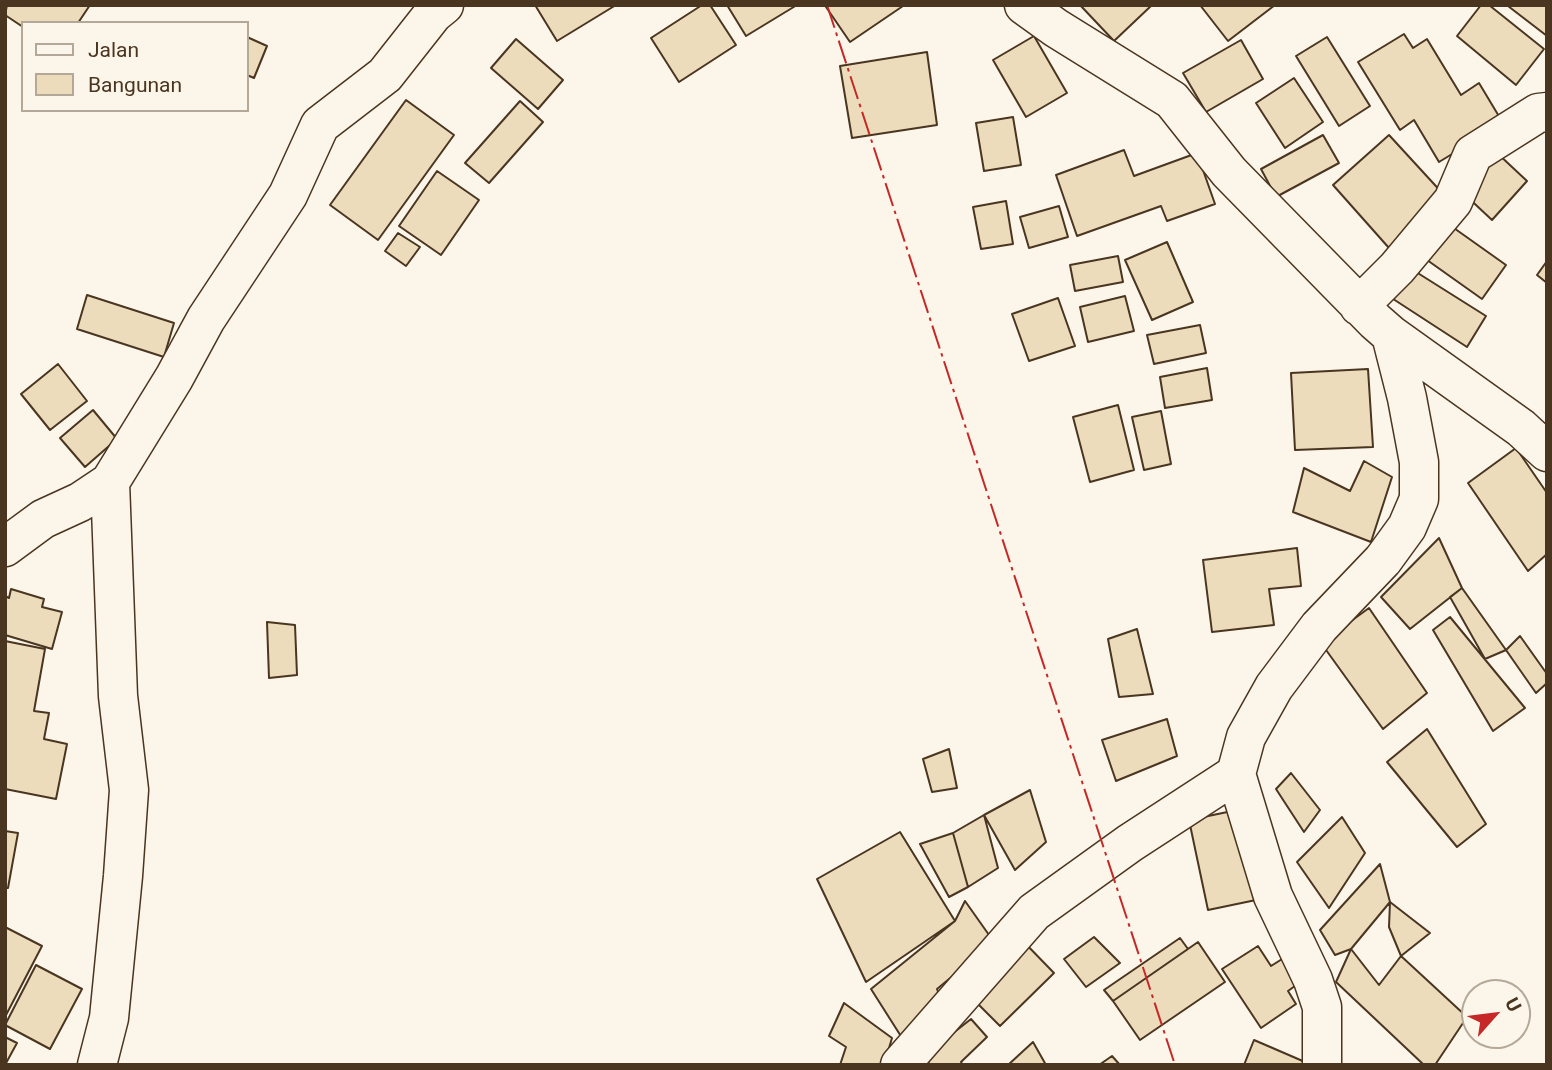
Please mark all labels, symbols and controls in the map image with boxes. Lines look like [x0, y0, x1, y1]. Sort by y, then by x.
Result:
legend [21, 21, 248, 112]
text: Jalan [88, 38, 139, 62]
text: Bangunan [88, 73, 182, 97]
north arrow [1461, 979, 1531, 1049]
text: U [1500, 994, 1526, 1016]

